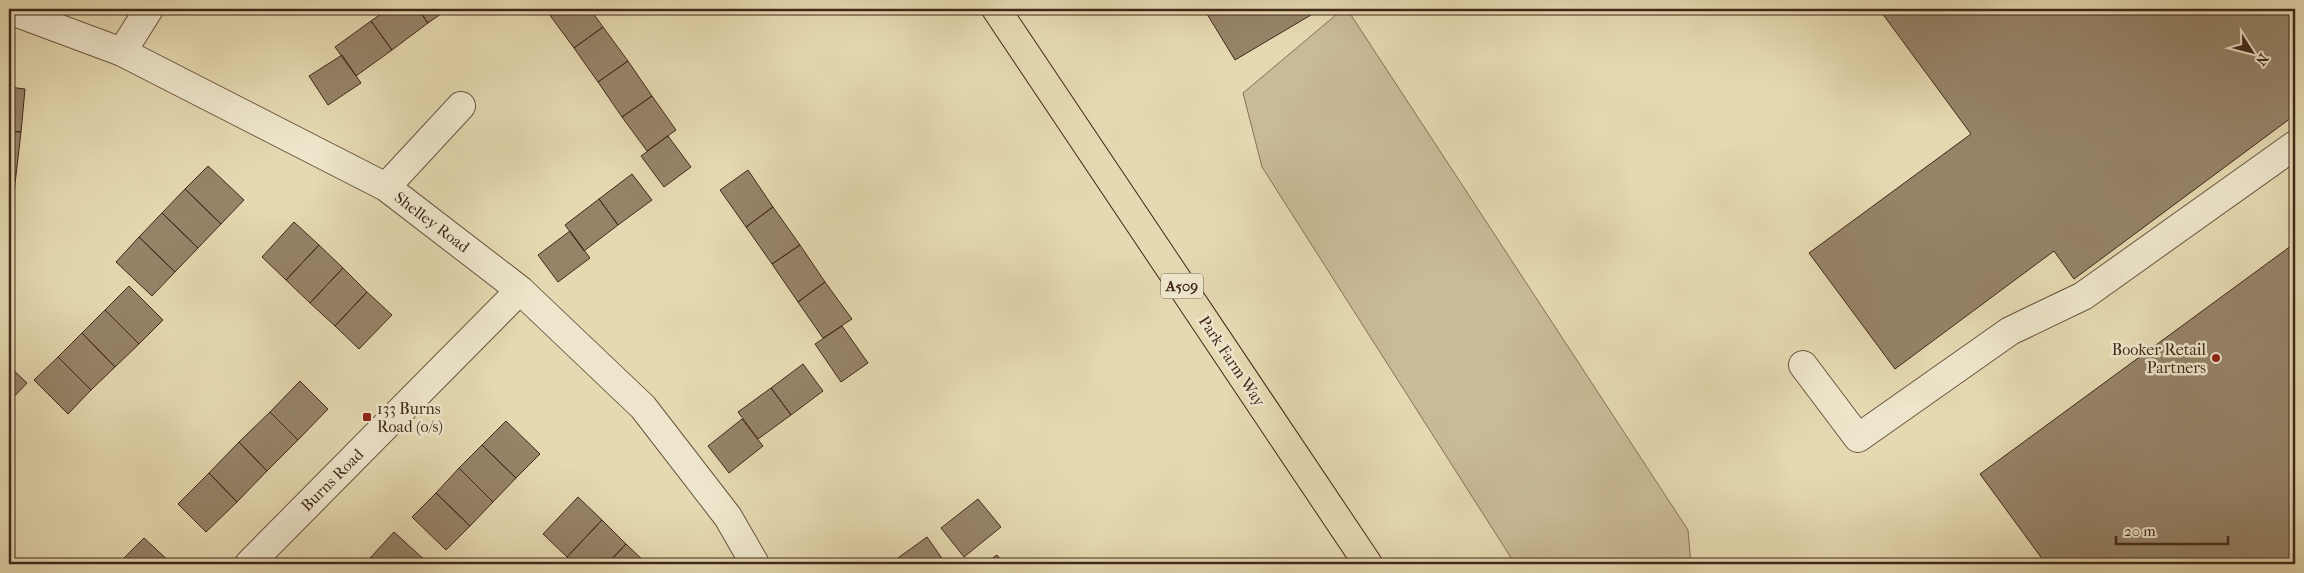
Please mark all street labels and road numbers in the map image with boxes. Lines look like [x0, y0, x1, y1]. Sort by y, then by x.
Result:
street label: Shelley Road [391, 188, 473, 257]
road number: A509 [1161, 274, 1203, 298]
street label: Park Farm Way [1195, 312, 1269, 410]
street label: Burns Road [297, 445, 367, 515]

